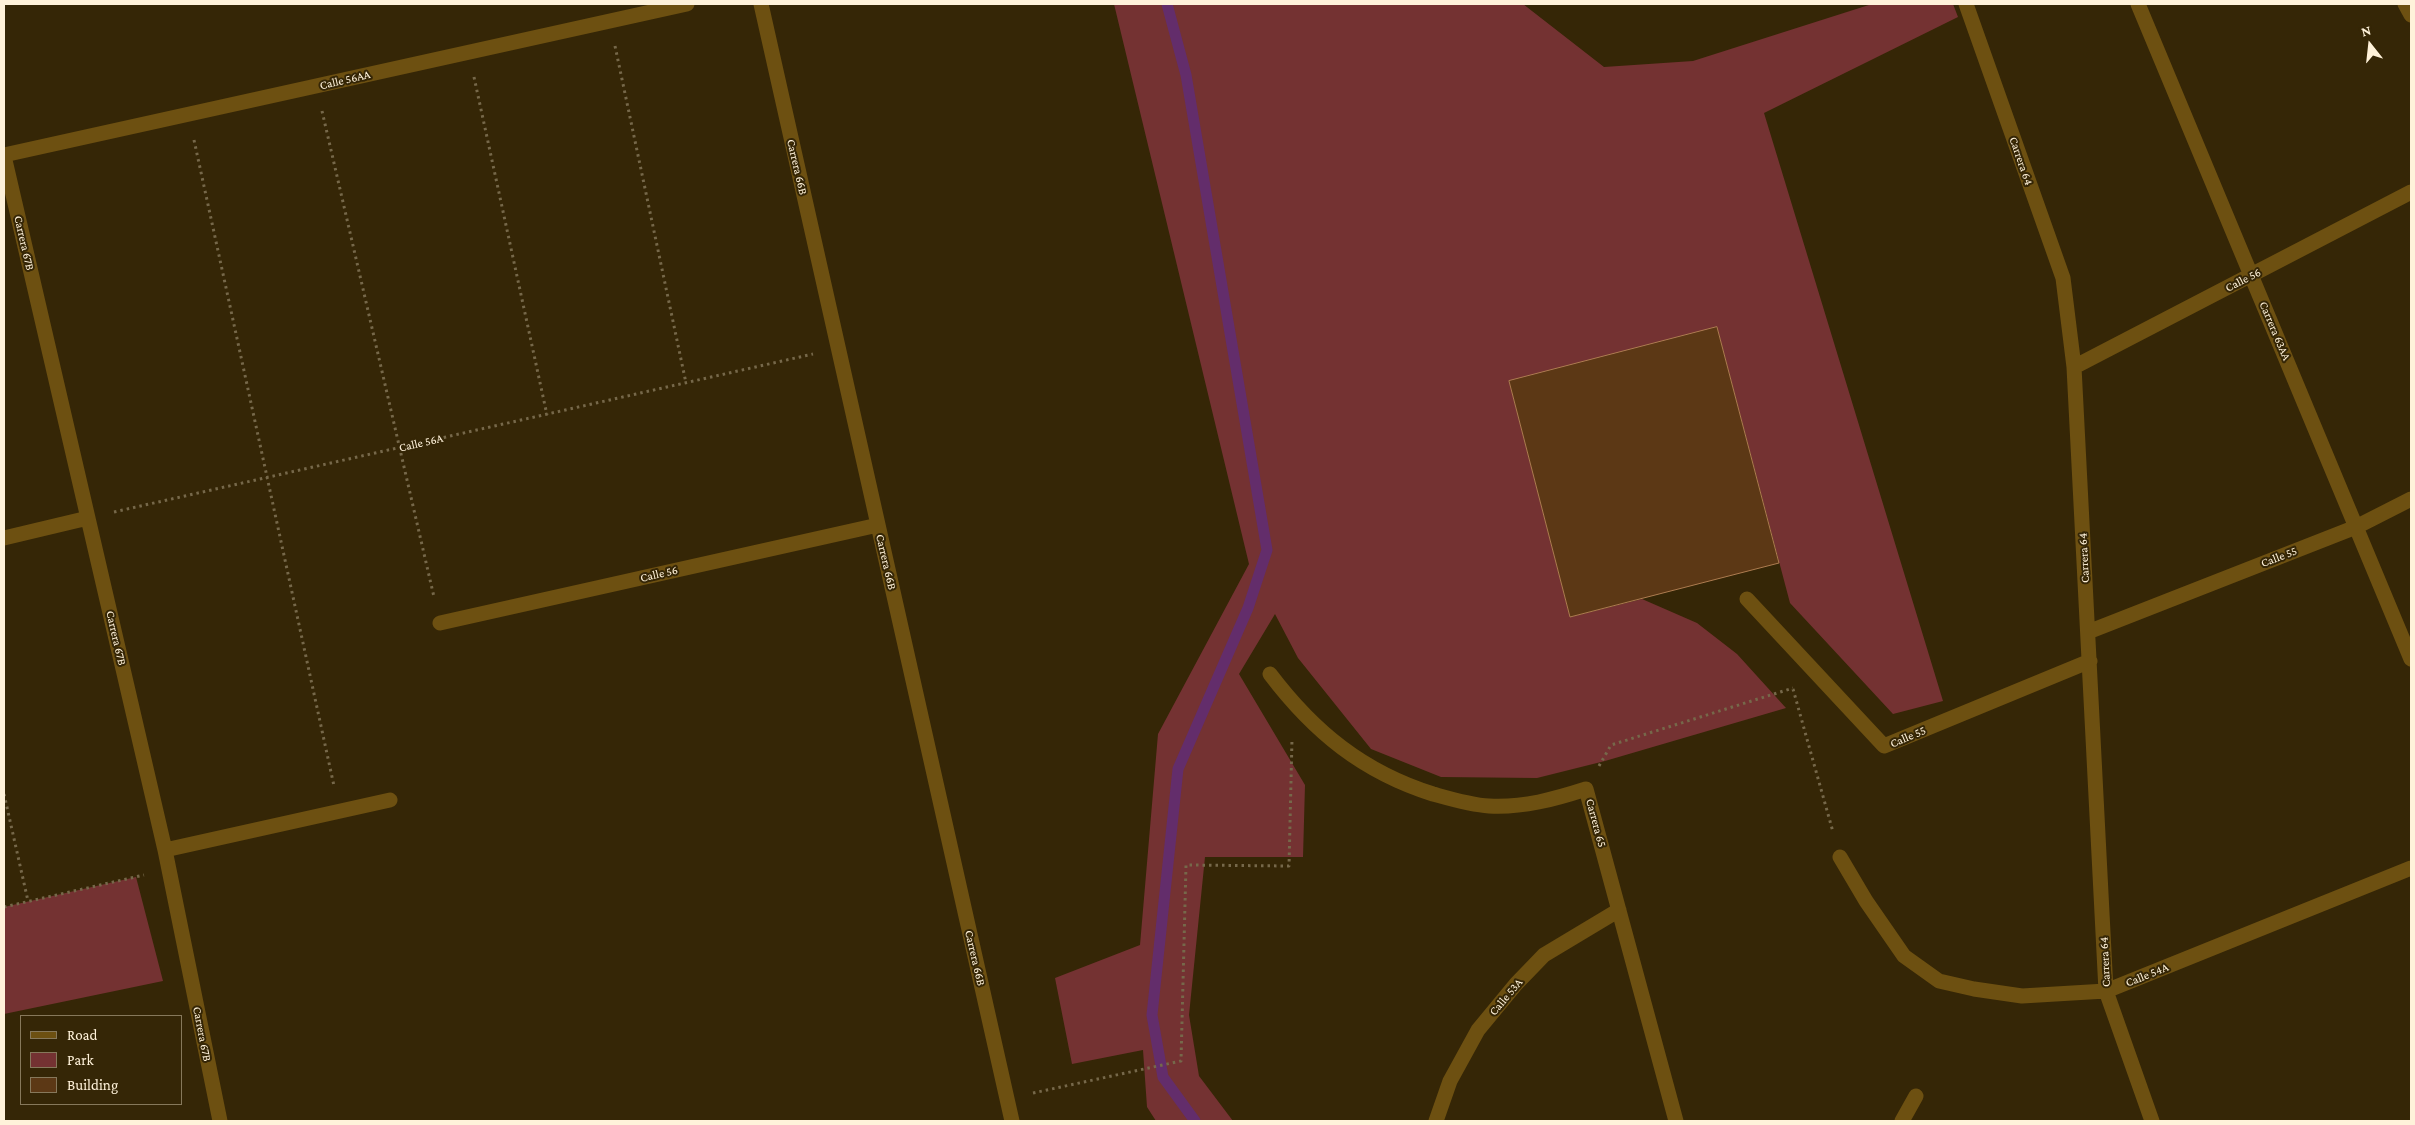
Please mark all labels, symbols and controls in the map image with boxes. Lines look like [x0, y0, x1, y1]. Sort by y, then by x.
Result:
north arrow [2345, 20, 2395, 70]
text: N [2359, 22, 2373, 40]
street label: Calle 56AA [318, 67, 372, 93]
street label: Carrera 64 [2006, 135, 2036, 187]
street label: Carrera 66B [784, 138, 810, 196]
street label: Carrera 67B [11, 214, 37, 272]
street label: Calle 56 [2223, 265, 2263, 295]
street label: Carrera 63AA [2256, 299, 2294, 363]
street label: Calle 56A [398, 431, 444, 455]
street label: Carrera 66B [873, 533, 899, 591]
street label: Carrera 64 [2075, 533, 2093, 583]
street label: Calle 55 [2259, 544, 2299, 570]
street label: Calle 56 [639, 563, 679, 585]
street label: Carrera 67B [103, 609, 129, 667]
street label: Calle 55 [1888, 723, 1928, 751]
street label: Carrera 65 [1583, 797, 1609, 849]
street label: Carrera 66B [962, 929, 988, 987]
street label: Carrera 64 [2096, 937, 2114, 987]
street label: Calle 54A [2123, 960, 2171, 990]
street label: Calle 53A [1486, 975, 1526, 1019]
street label: Carrera 67B [190, 1005, 214, 1063]
legend [20, 1015, 182, 1105]
text: Road [67, 1027, 97, 1043]
text: Park [67, 1052, 94, 1068]
text: Building [67, 1077, 118, 1093]

